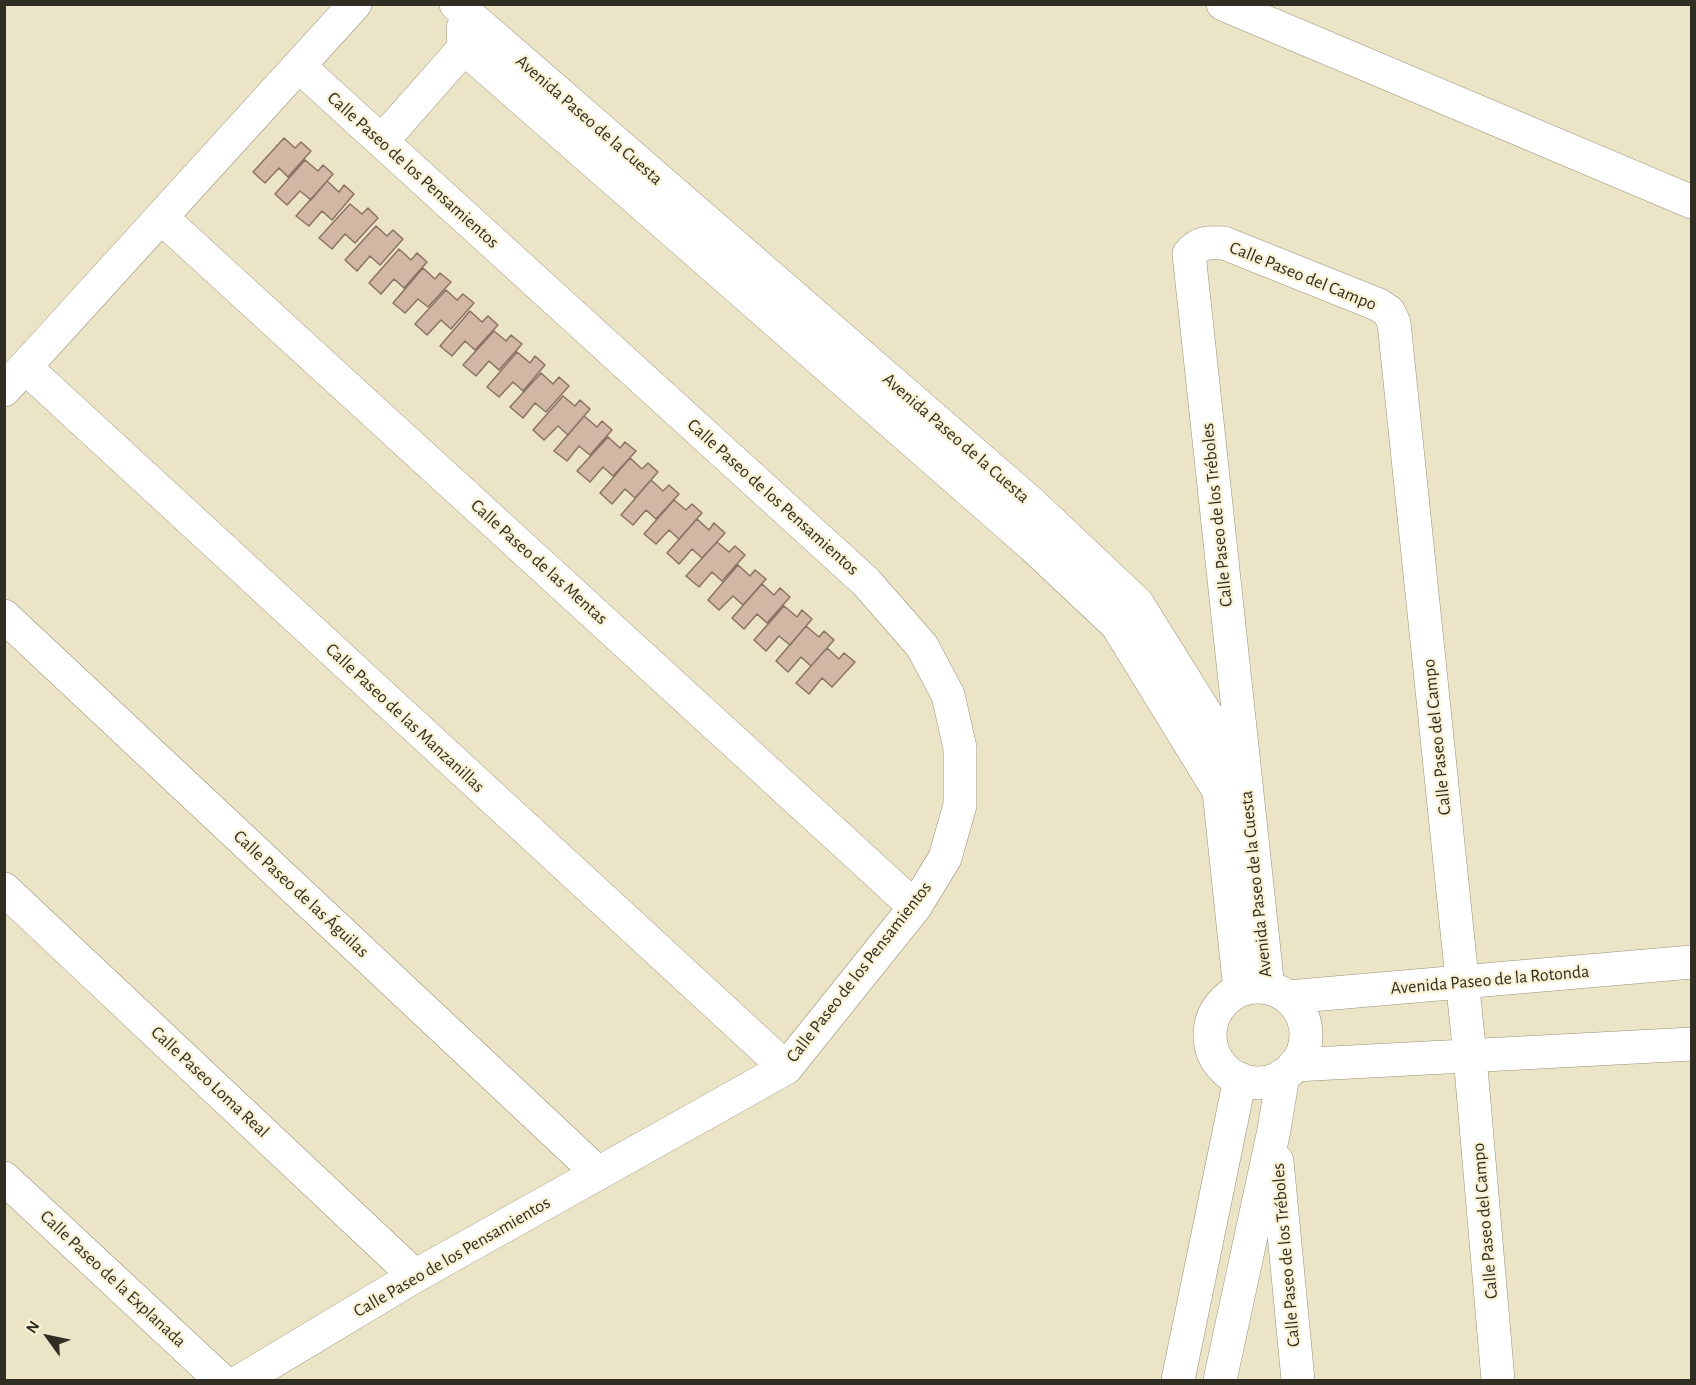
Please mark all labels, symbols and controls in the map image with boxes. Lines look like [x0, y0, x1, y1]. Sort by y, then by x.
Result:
street label: Avenida Paseo de la Cuesta [511, 50, 667, 190]
street label: Calle Paseo de los Pensamientos [323, 87, 503, 253]
street label: Calle Paseo del Campo [1226, 237, 1380, 315]
street label: Avenida Paseo de la Cuesta [878, 368, 1034, 508]
street label: Calle Paseo de los Pensamientos [683, 414, 863, 580]
street label: Calle Paseo de los Tréboles [1197, 422, 1237, 608]
street label: Calle Paseo de las Mentas [466, 495, 612, 629]
street label: Calle Paseo de las Manzanillas [321, 639, 489, 797]
street label: Calle Paseo del Campo [1418, 658, 1456, 816]
street label: Avenida Paseo de la Cuesta [1235, 790, 1277, 978]
street label: Calle Paseo de las Águilas [229, 826, 373, 962]
street label: Calle Paseo de los Pensamientos [782, 877, 936, 1067]
street label: Avenida Paseo de la Rotonda [1390, 961, 1590, 999]
street label: Calle Paseo Loma Real [146, 1022, 274, 1142]
street label: Calle Paseo del Campo [1467, 1142, 1503, 1300]
street label: Calle Paseo de los Tréboles [1267, 1162, 1305, 1348]
street label: Calle Paseo de los Pensamientos [350, 1192, 554, 1322]
street label: Calle Paseo de la Explanada [36, 1206, 190, 1352]
north arrow [18, 1307, 78, 1367]
text: N [23, 1318, 43, 1336]

